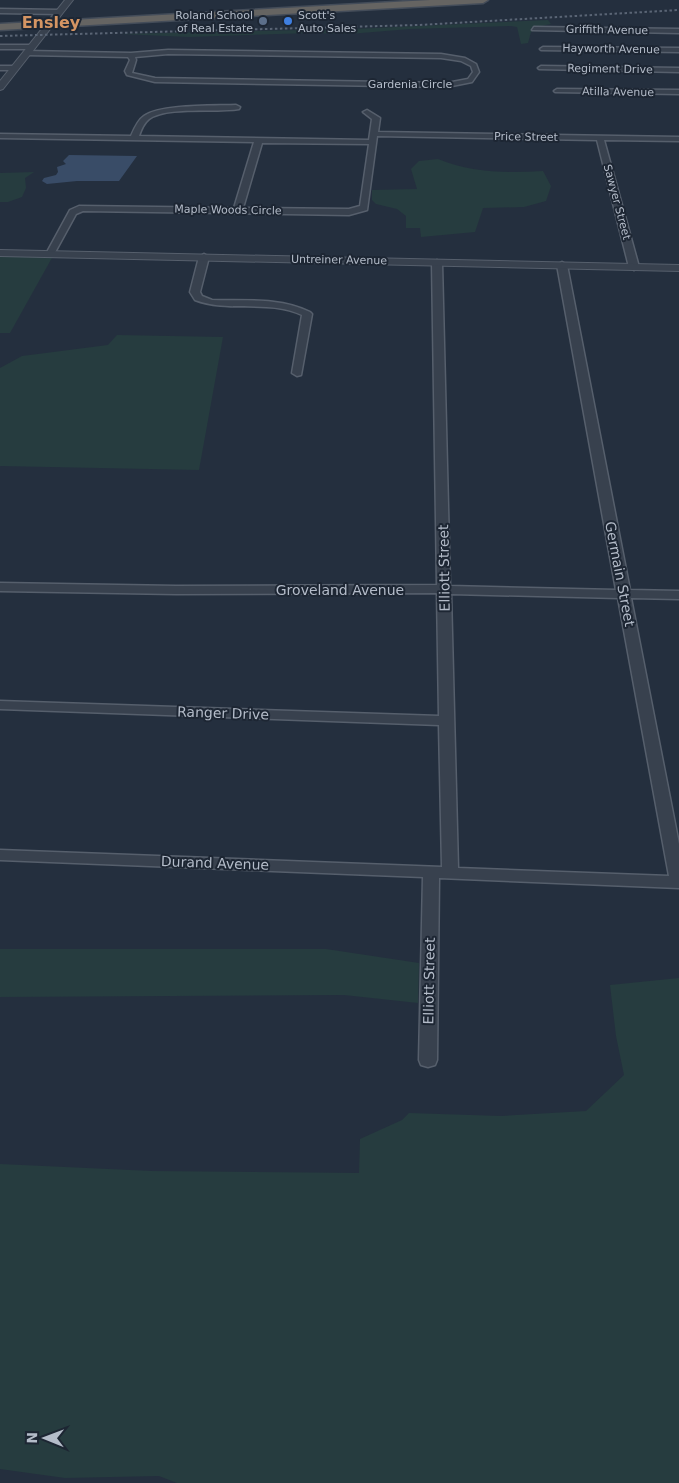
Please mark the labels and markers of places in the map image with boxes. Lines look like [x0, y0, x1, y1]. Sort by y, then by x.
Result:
place label: Roland School of Real Estate [175, 9, 253, 35]
place label: Scott's Auto Sales [298, 9, 357, 35]
marker: Roland School of Real Estate [257, 15, 269, 27]
marker: Scott's Auto Sales [282, 15, 294, 27]

